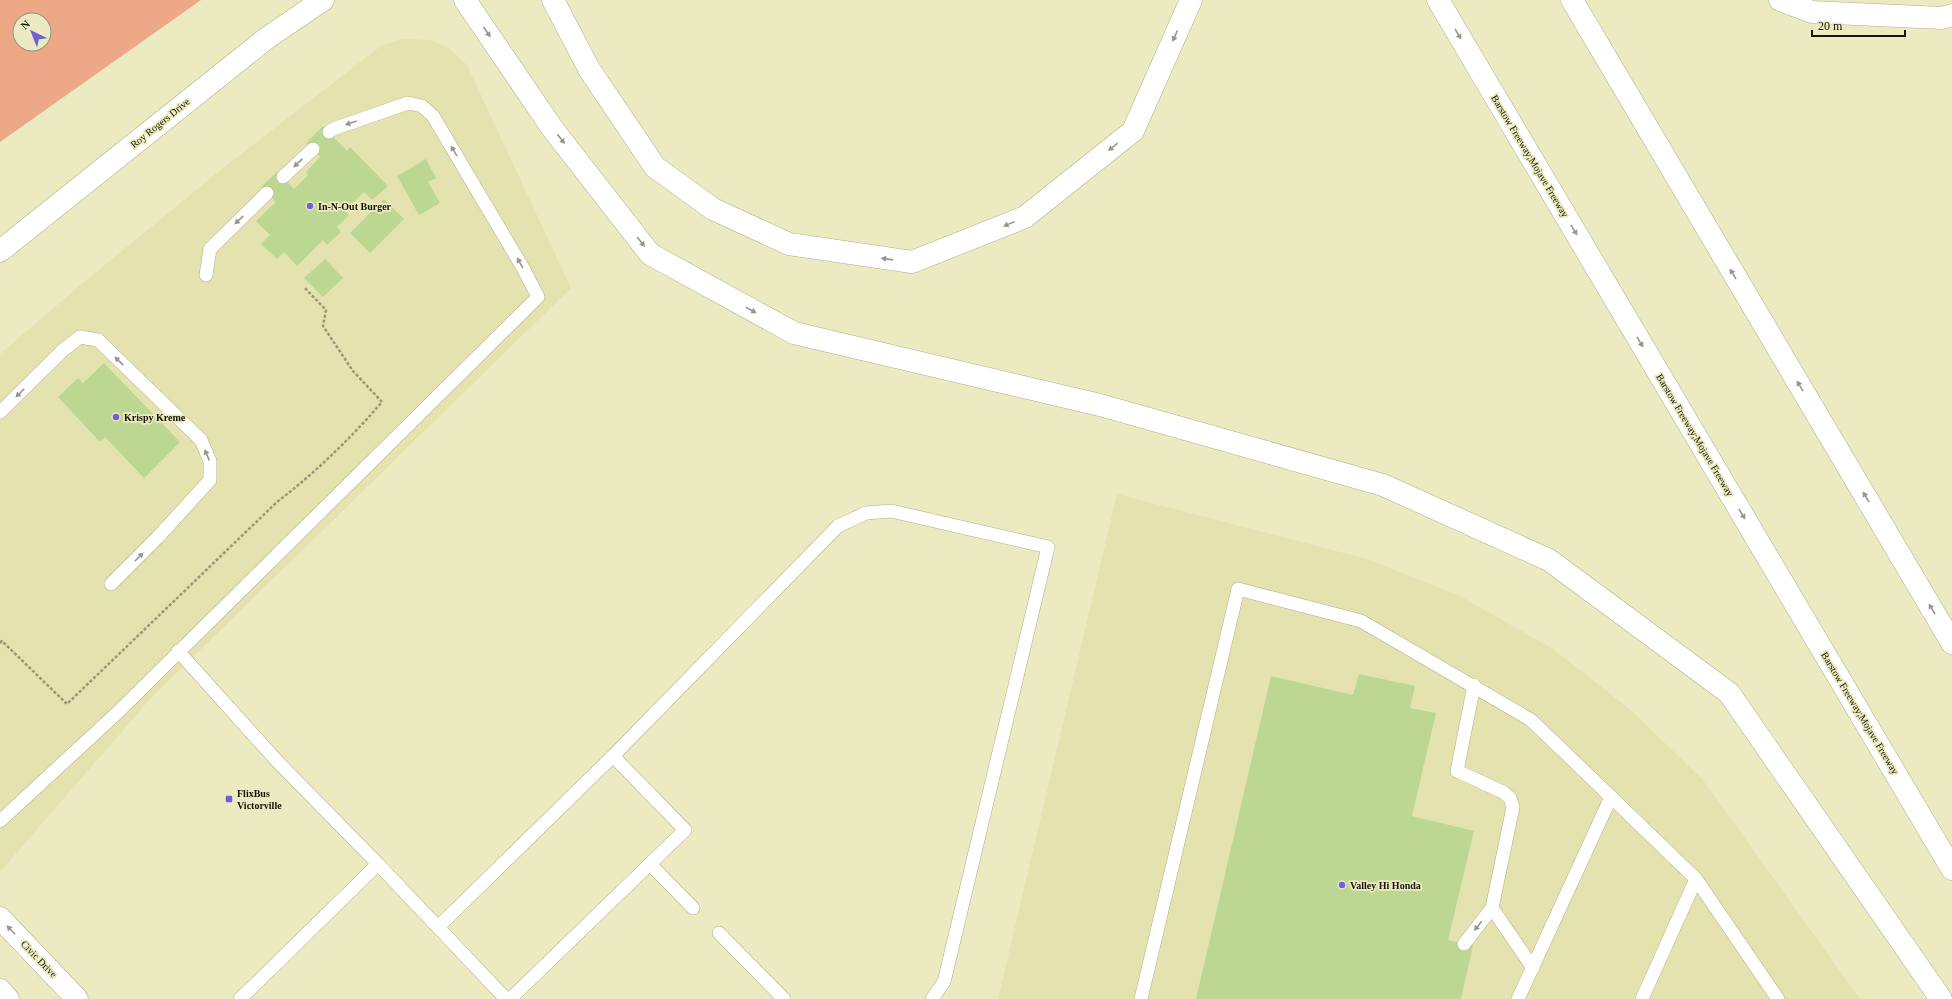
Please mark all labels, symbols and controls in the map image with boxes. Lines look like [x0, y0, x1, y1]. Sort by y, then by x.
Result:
north arrow [12, 12, 52, 52]
scale bar [1812, 12, 1905, 38]
text: N [18, 18, 32, 32]
text: 20 m [1818, 19, 1843, 33]
one-way arrow [483, 27, 491, 37]
one-way arrow [1454, 28, 1461, 40]
one-way arrow [1172, 30, 1178, 42]
street label: Barstow Freeway;Mojave Freeway [1489, 93, 1571, 219]
street label: Roy Rogers Drive [128, 95, 192, 150]
one-way arrow [344, 120, 356, 126]
one-way arrow [557, 134, 566, 145]
one-way arrow [1108, 143, 1119, 151]
one-way arrow [450, 145, 457, 157]
one-way arrow [293, 158, 303, 168]
marker: In-N-Out Burger [305, 201, 315, 211]
place label: In-N-Out Burger [318, 201, 392, 212]
one-way arrow [234, 215, 244, 225]
one-way arrow [1002, 221, 1014, 227]
one-way arrow [1570, 224, 1577, 236]
one-way arrow [636, 237, 645, 248]
one-way arrow [881, 256, 893, 262]
one-way arrow [516, 257, 523, 269]
one-way arrow [1730, 268, 1737, 280]
one-way arrow [745, 306, 756, 313]
one-way arrow [1636, 337, 1644, 347]
one-way arrow [114, 356, 124, 366]
street label: Barstow Freeway;Mojave Freeway [1654, 372, 1736, 498]
one-way arrow [1796, 380, 1803, 391]
one-way arrow [15, 388, 25, 398]
marker: Krispy Kreme [111, 412, 121, 422]
place label: Krispy Kreme [124, 412, 186, 423]
one-way arrow [204, 450, 210, 461]
one-way arrow [1862, 491, 1869, 503]
one-way arrow [1738, 508, 1745, 520]
one-way arrow [134, 552, 144, 561]
one-way arrow [1929, 603, 1936, 615]
street label: Barstow Freeway;Mojave Freeway [1819, 650, 1901, 776]
place label: FlixBus Victorville [237, 788, 282, 811]
marker: FlixBus Victorville [224, 794, 234, 804]
marker: Valley Hi Honda [1337, 880, 1347, 890]
place label: Valley Hi Honda [1350, 880, 1421, 891]
one-way arrow [1473, 920, 1482, 931]
one-way arrow [7, 925, 16, 935]
street label: Civic Drive [19, 938, 60, 980]

